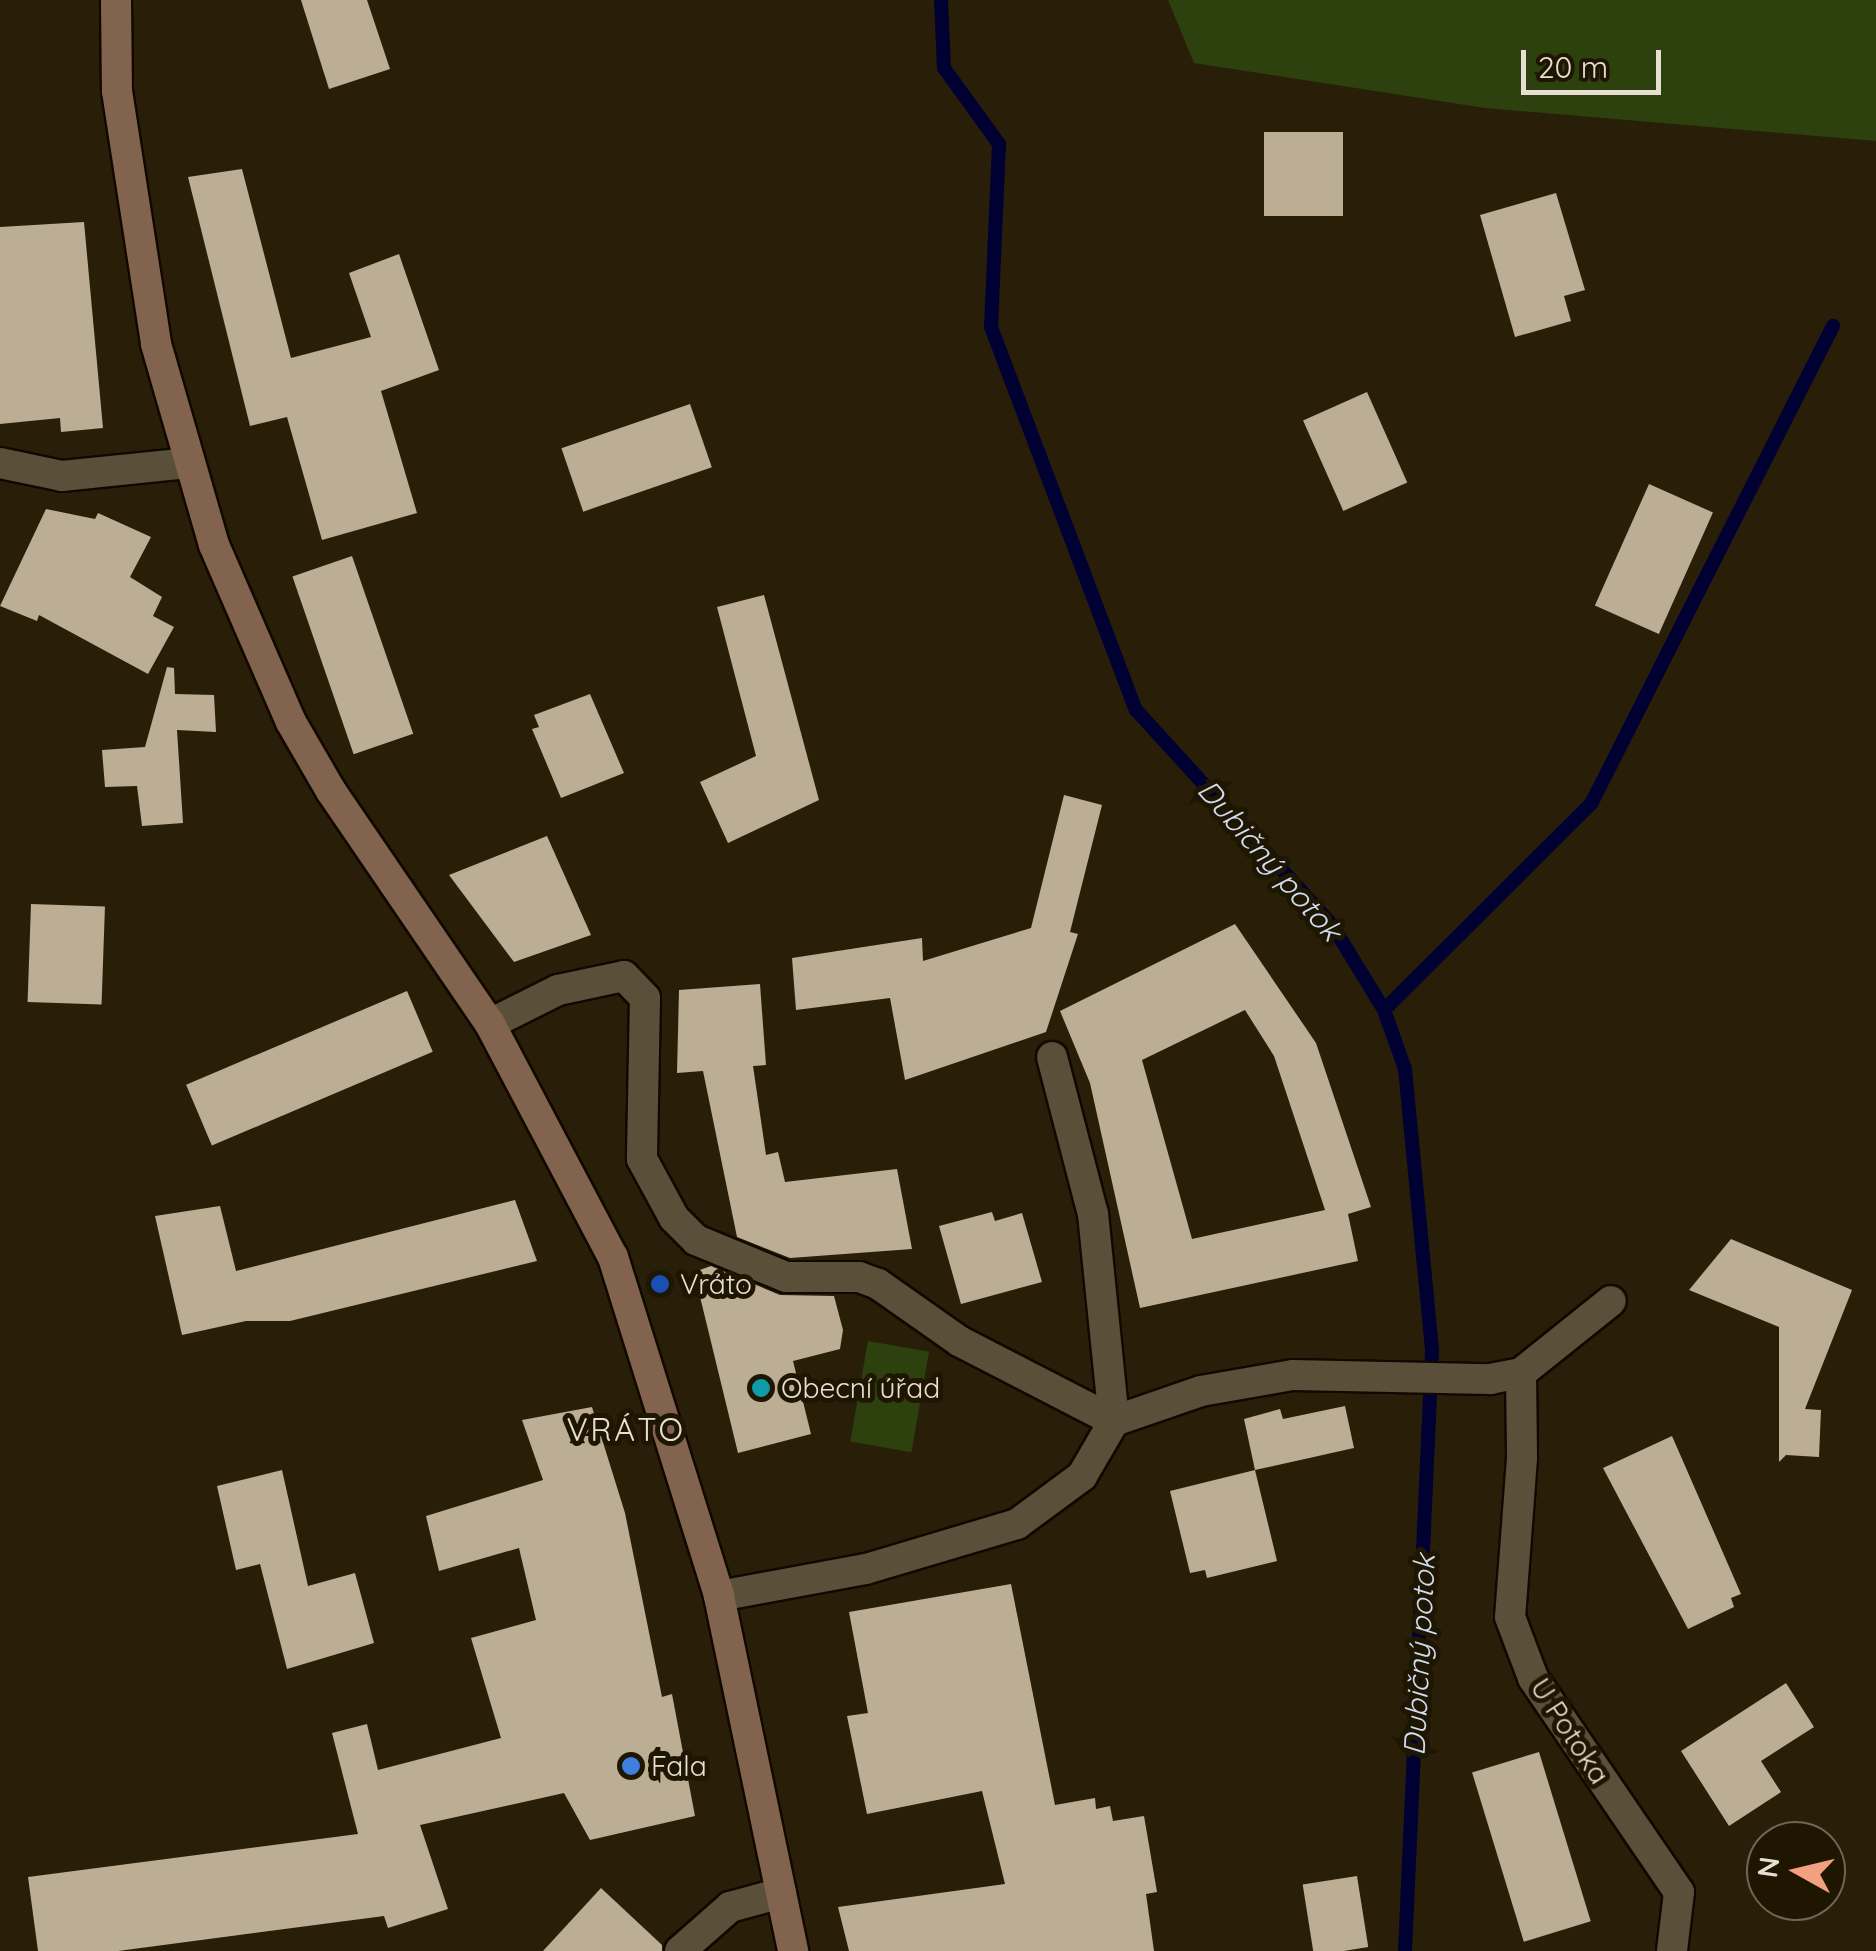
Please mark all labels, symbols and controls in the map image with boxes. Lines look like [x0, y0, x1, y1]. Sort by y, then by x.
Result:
scale bar [1526, 30, 1666, 92]
text: 20 m [1538, 48, 1608, 86]
water label: Dubičný potok [1190, 772, 1350, 948]
place label: Vráto [680, 1267, 752, 1301]
marker: Vráto [649, 1273, 671, 1295]
place label: Obecní úřad [781, 1371, 940, 1405]
marker: Obecní úřad [750, 1377, 772, 1399]
district label: VRÁTO [566, 1410, 686, 1448]
water label: Dubičný potok [1396, 1553, 1442, 1757]
street label: U Potoka [1523, 1672, 1617, 1790]
place label: Fala [651, 1749, 707, 1783]
marker: Fala [620, 1755, 642, 1777]
north arrow [1746, 1821, 1846, 1921]
text: N [1749, 1854, 1787, 1880]

